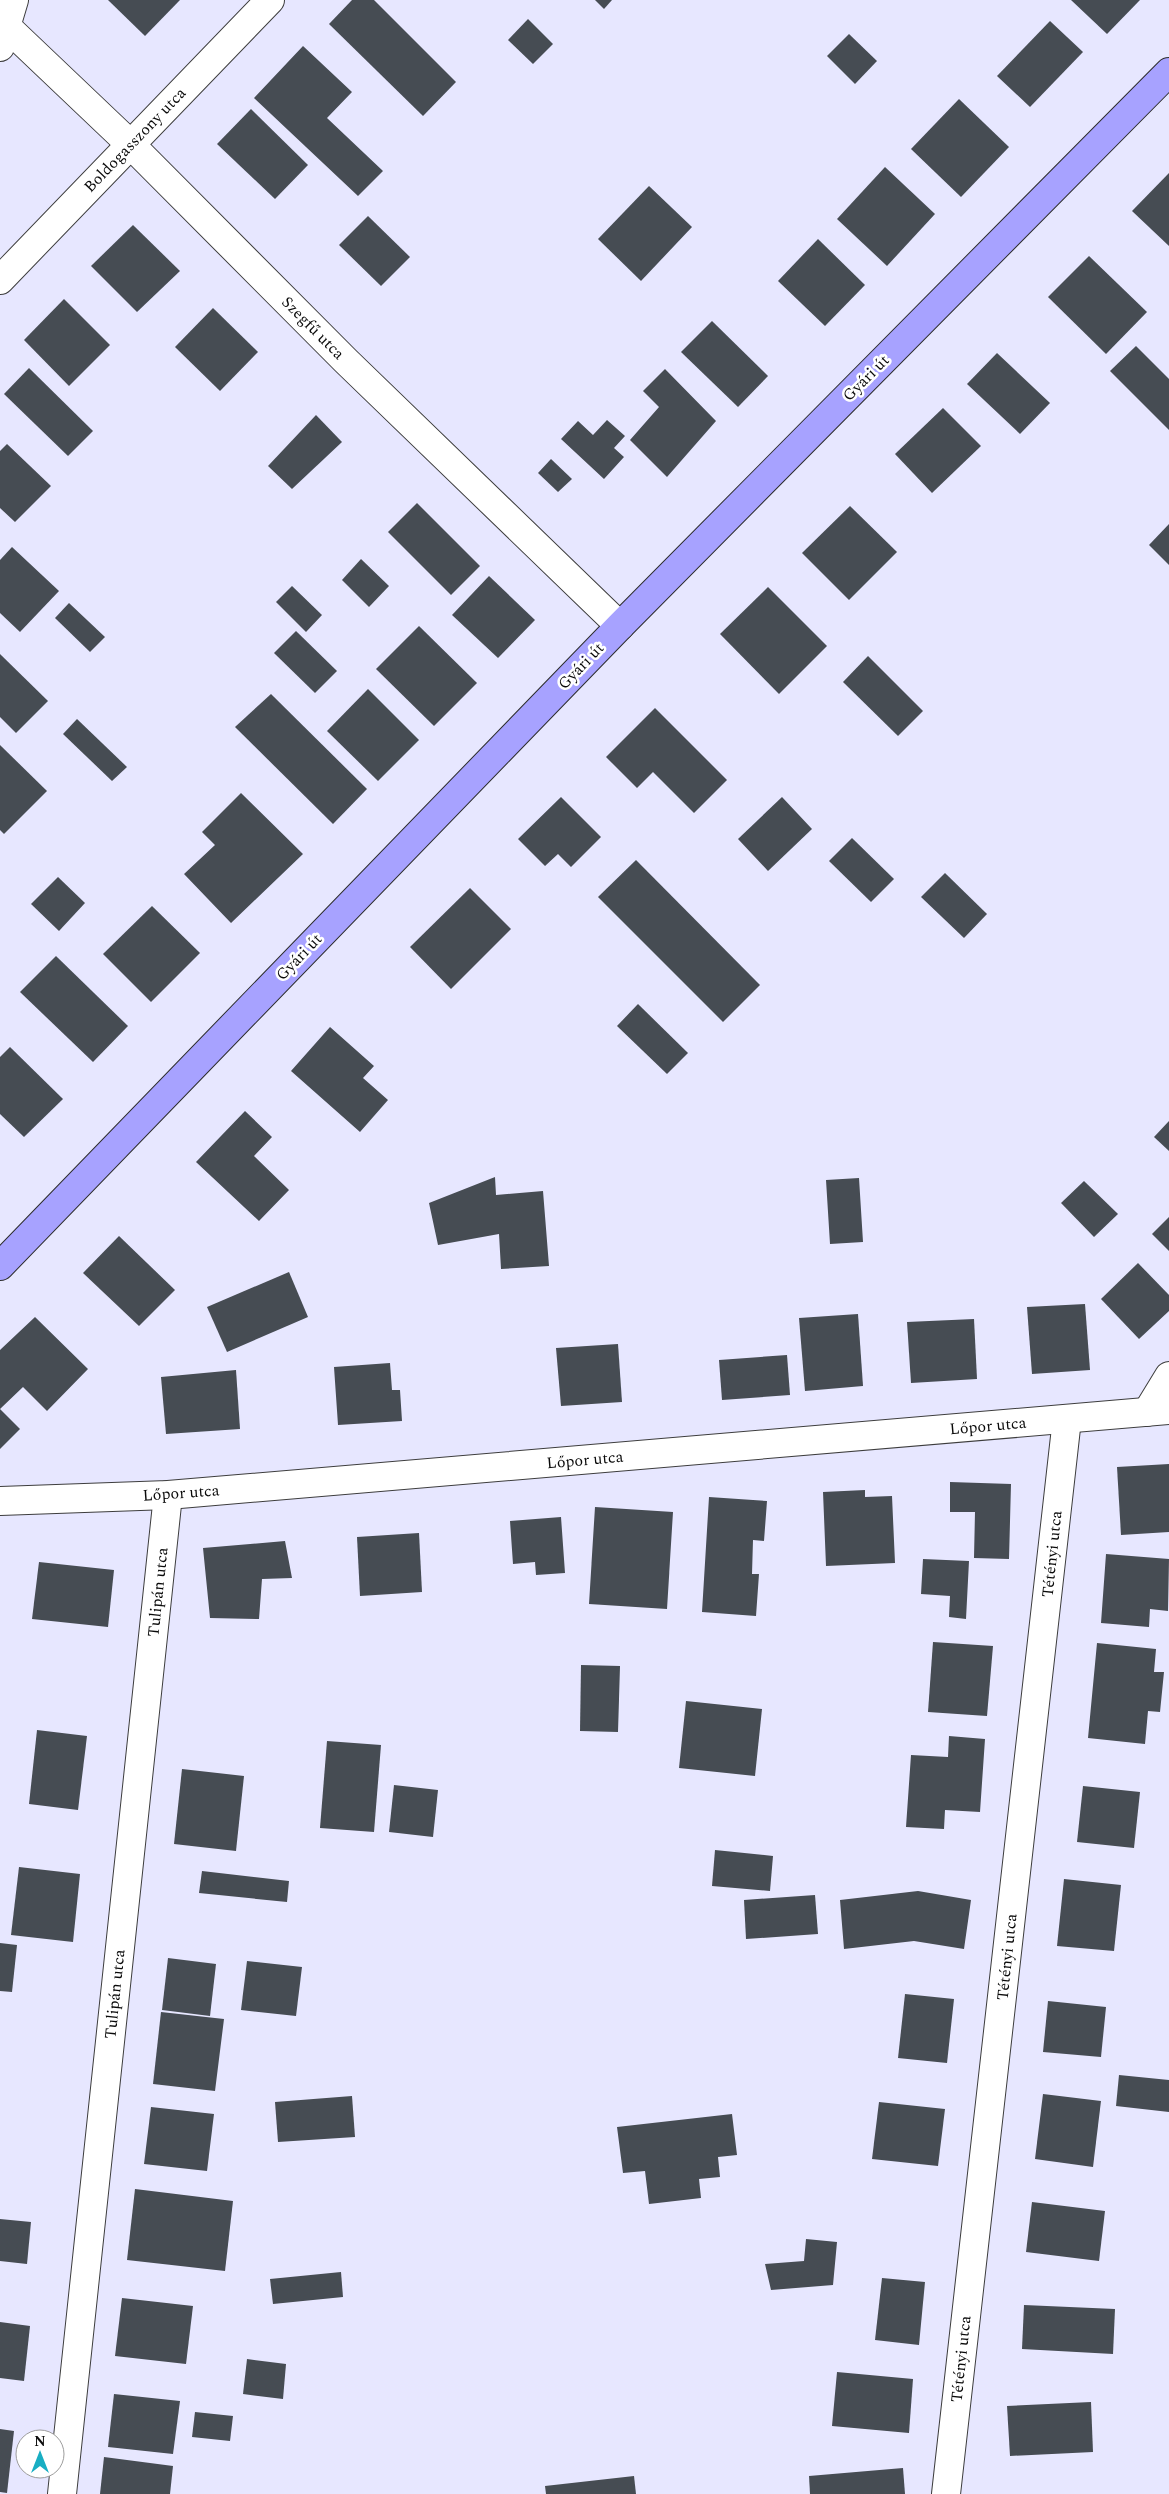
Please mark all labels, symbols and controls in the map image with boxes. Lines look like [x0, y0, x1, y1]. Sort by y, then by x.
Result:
street label: Boldogasszony utca [78, 82, 192, 198]
street label: Szegfű utca [276, 291, 350, 365]
street label: Gyári út [837, 349, 895, 407]
street label: Gyári út [552, 637, 610, 695]
street label: Gyári út [270, 928, 328, 986]
street label: Lőpor utca [949, 1411, 1028, 1441]
street label: Lőpor utca [546, 1445, 625, 1475]
street label: Lőpor utca [142, 1478, 220, 1508]
street label: Tétényi utca [1036, 1509, 1069, 1599]
street label: Tulipán utca [141, 1546, 175, 1638]
street label: Tétényi utca [991, 1912, 1024, 2002]
street label: Tulipán utca [98, 1948, 132, 2040]
street label: Tétényi utca [945, 2314, 978, 2404]
north arrow [15, 2429, 65, 2479]
text: N [34, 2431, 46, 2452]

